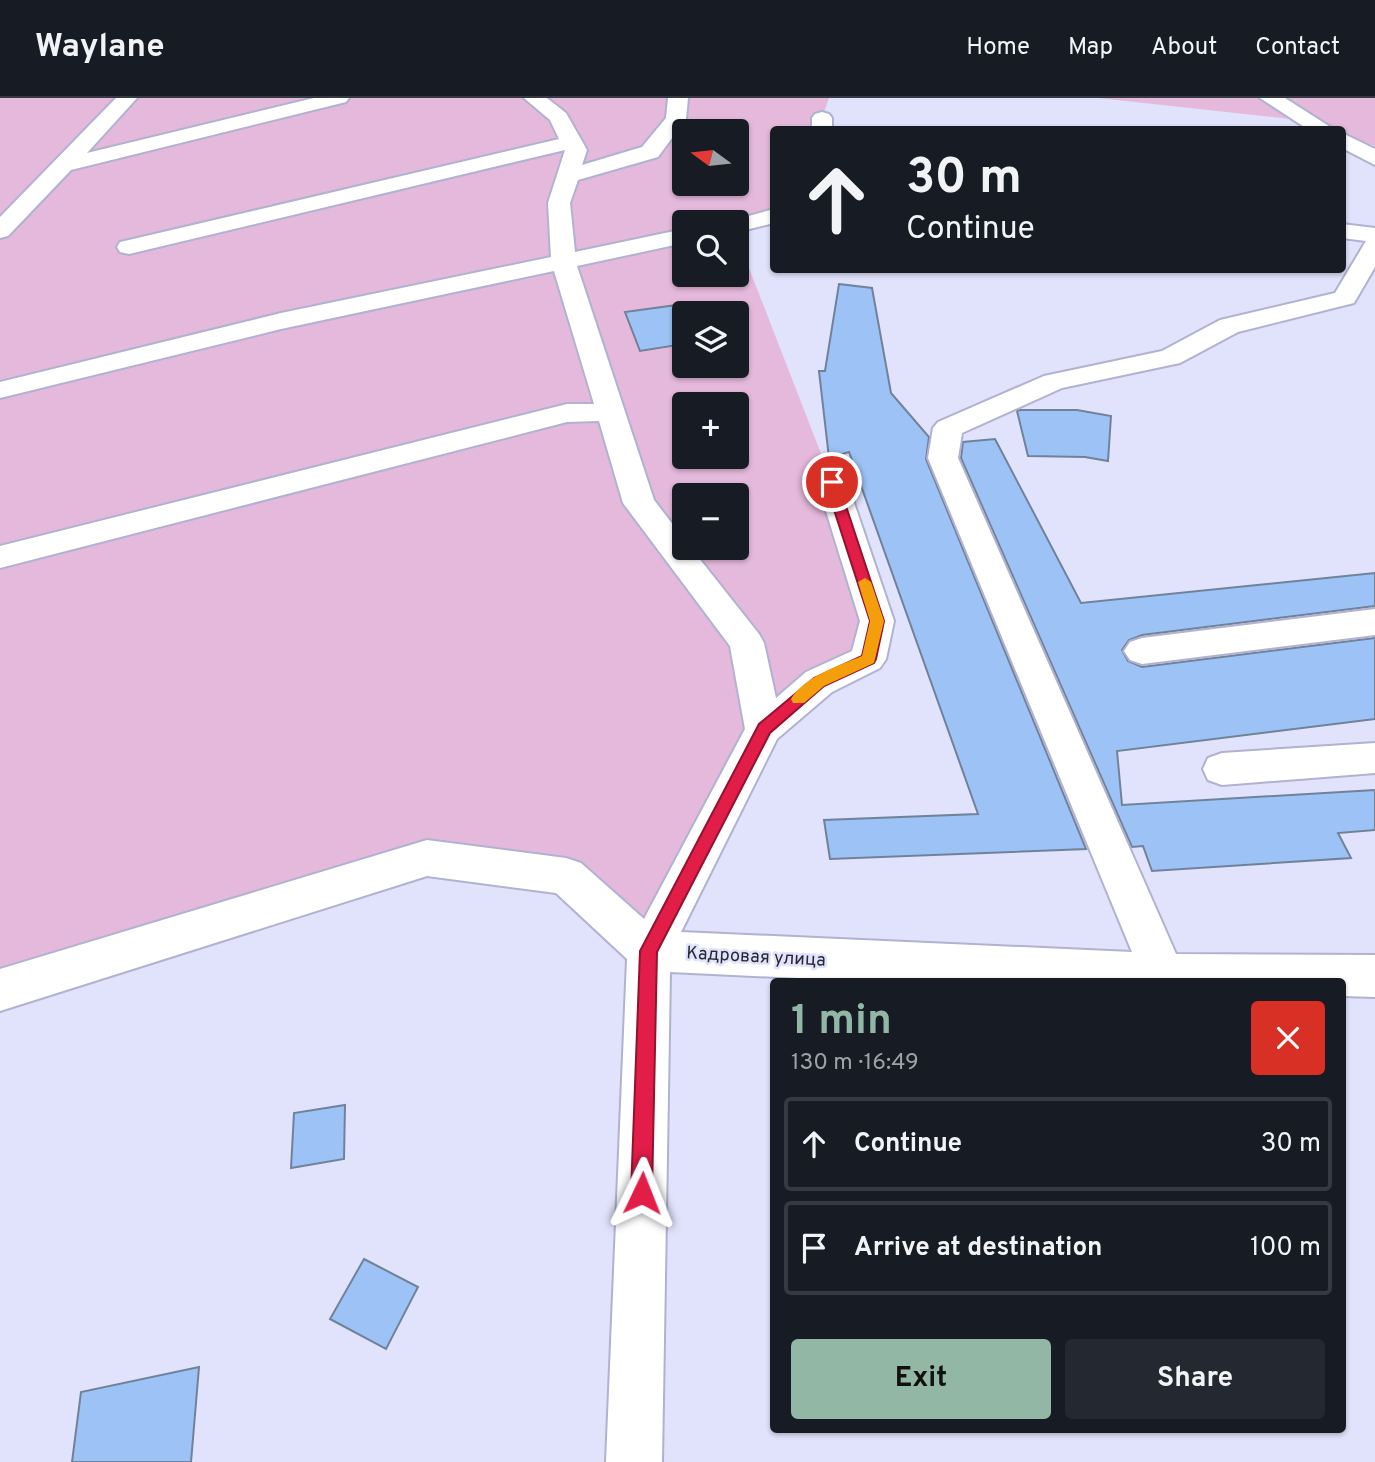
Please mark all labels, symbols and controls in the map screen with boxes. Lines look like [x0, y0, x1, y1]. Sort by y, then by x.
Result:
text: Waylane [35, 27, 165, 69]
text: Home [966, 33, 1030, 63]
text: Map [1068, 33, 1113, 63]
text: About [1151, 33, 1217, 63]
text: Contact [1255, 33, 1340, 63]
north arrow [672, 119, 749, 196]
map controls [672, 119, 749, 560]
text: 30 m [906, 149, 1022, 211]
icon: ahead [791, 154, 882, 245]
button: search [672, 210, 749, 287]
text: Continue [906, 210, 1035, 250]
button: layers [672, 301, 749, 378]
button: + [672, 392, 749, 469]
pin [802, 452, 862, 512]
icon: arrive [813, 463, 851, 501]
button: − [672, 483, 749, 560]
street label: Кадровая улица [686, 942, 826, 973]
text: 1 min [791, 996, 892, 1049]
button: close [1251, 1001, 1325, 1075]
text: 130 m · 16:49 [791, 1049, 919, 1078]
icon: ahead [795, 1125, 833, 1163]
text: Continue [854, 1128, 962, 1161]
text: 30 m [1261, 1128, 1321, 1161]
position arrow [605, 1156, 679, 1230]
icon: arrive [795, 1229, 833, 1267]
text: Arrive at destination [854, 1232, 1102, 1265]
text: 100 m [1250, 1232, 1321, 1265]
button: Exit [791, 1339, 1051, 1419]
button: Share [1065, 1339, 1325, 1419]

